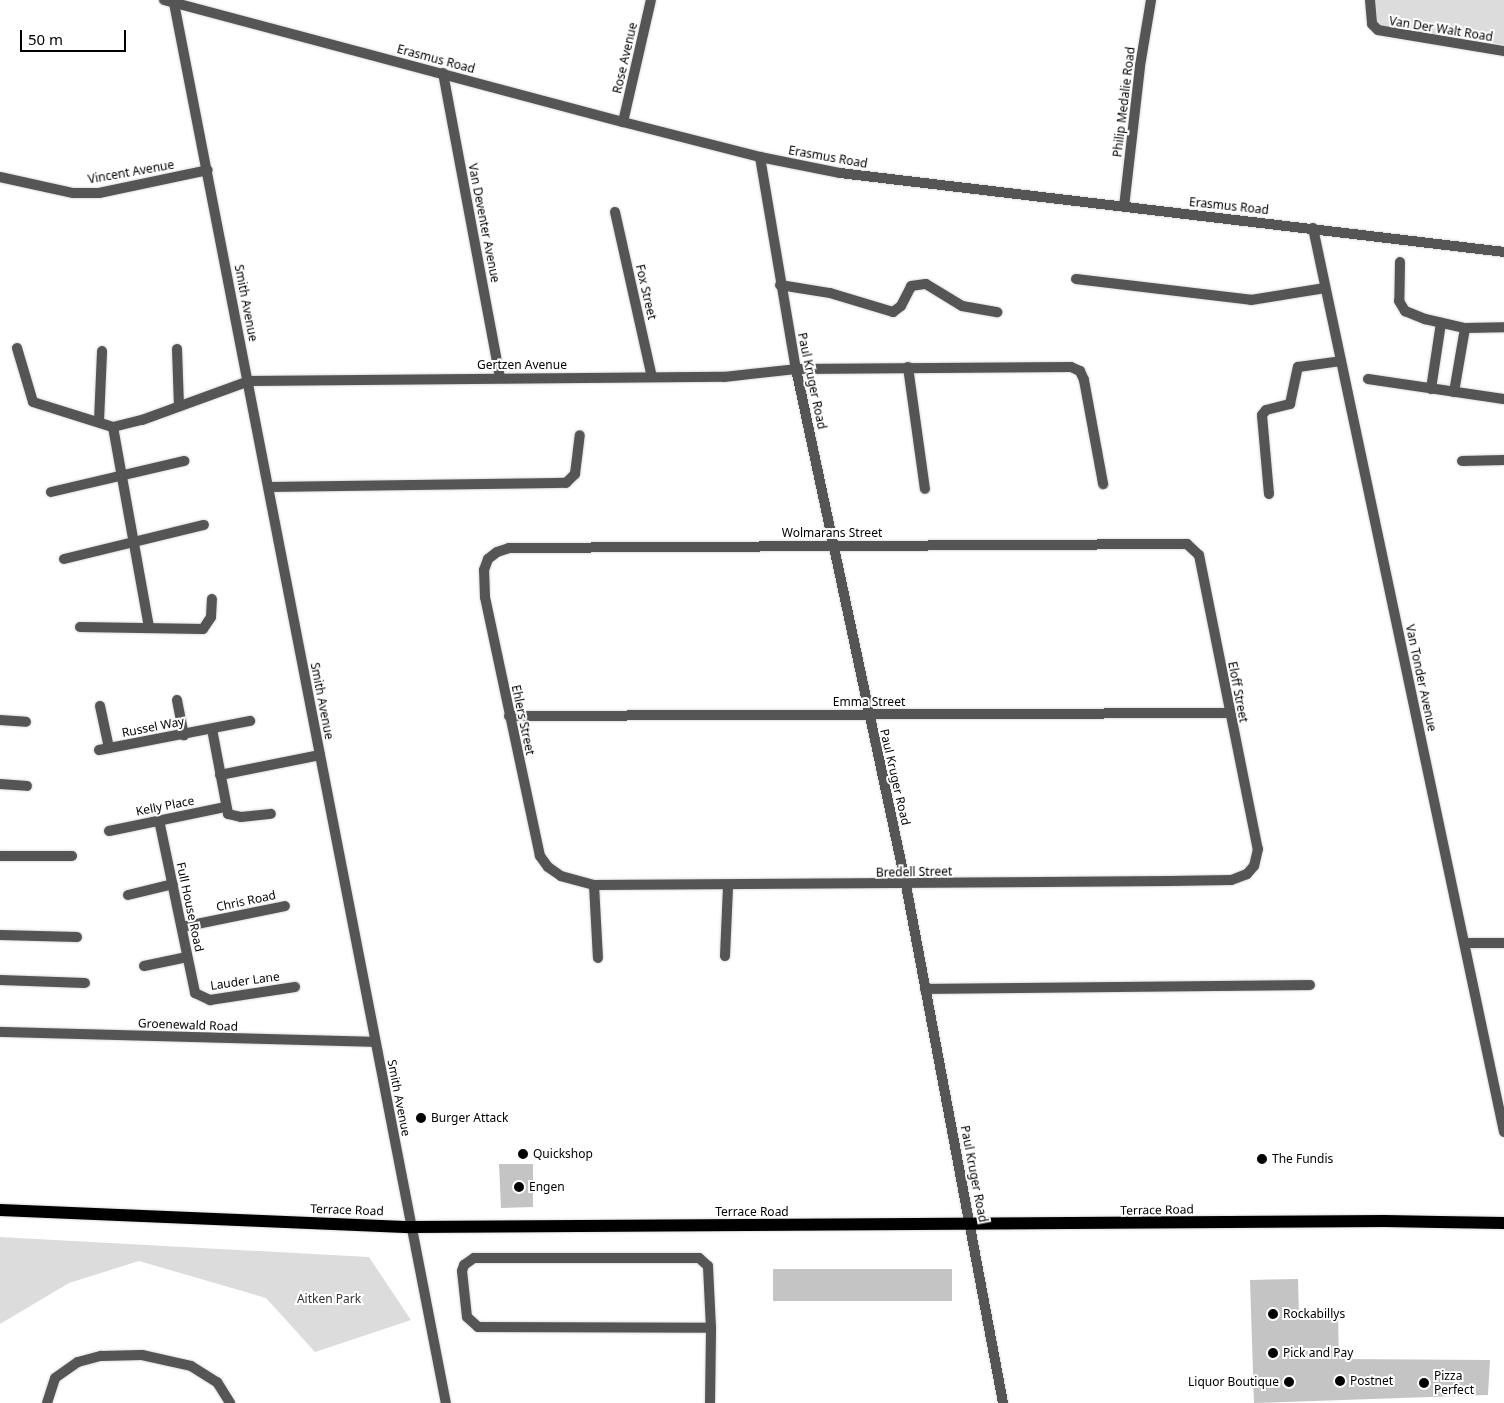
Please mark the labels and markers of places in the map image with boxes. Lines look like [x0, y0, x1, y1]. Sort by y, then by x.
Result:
place label: Burger Attack [431, 1111, 509, 1125]
marker: Burger Attack [415, 1112, 427, 1124]
place label: Quickshop [533, 1147, 593, 1161]
marker: Quickshop [517, 1148, 529, 1160]
place label: The Fundis [1272, 1152, 1333, 1166]
marker: The Fundis [1256, 1153, 1268, 1165]
place label: Engen [529, 1180, 565, 1194]
marker: Engen [513, 1181, 525, 1193]
place label: Rockabillys [1283, 1307, 1345, 1321]
marker: Rockabillys [1267, 1308, 1279, 1320]
place label: Pick and Pay [1283, 1346, 1353, 1360]
marker: Pick and Pay [1267, 1347, 1279, 1359]
place label: Pizza Perfect [1434, 1369, 1474, 1397]
place label: Postnet [1350, 1374, 1393, 1388]
place label: Liquor Boutique [1188, 1375, 1279, 1389]
marker: Postnet [1334, 1375, 1346, 1387]
marker: Liquor Boutique [1283, 1376, 1295, 1388]
marker: Pizza Perfect [1418, 1377, 1430, 1389]

